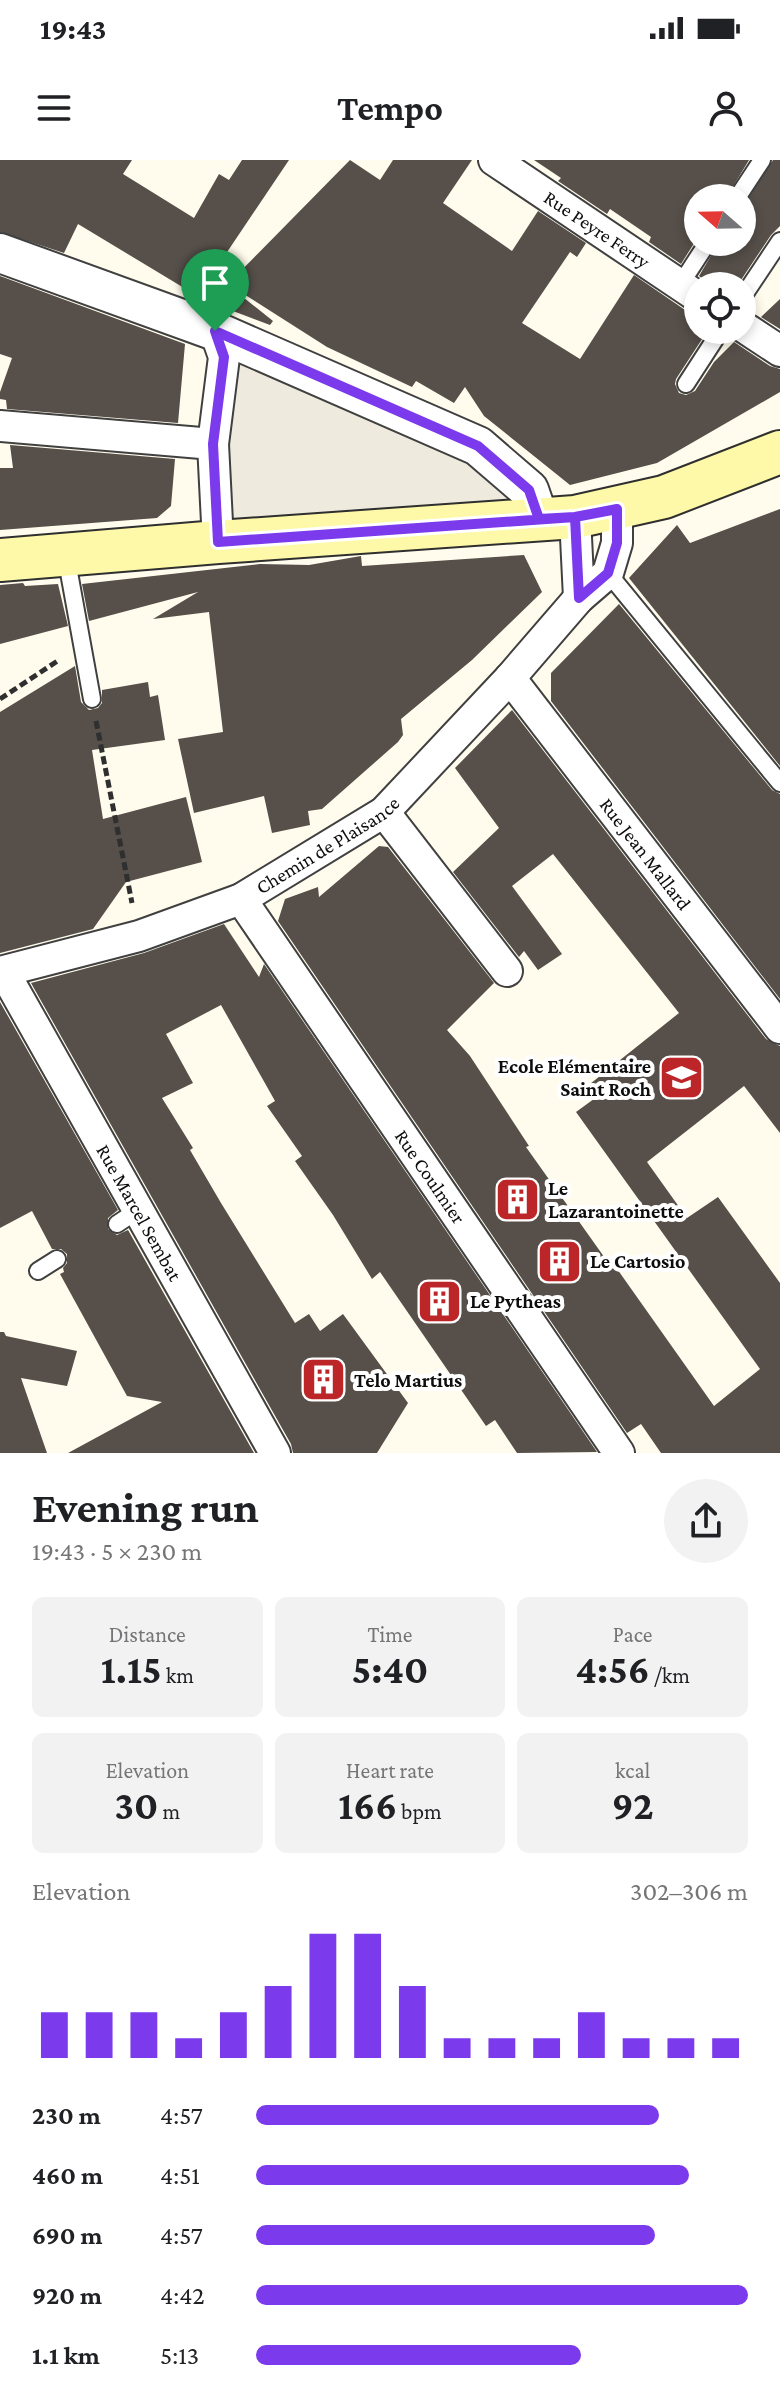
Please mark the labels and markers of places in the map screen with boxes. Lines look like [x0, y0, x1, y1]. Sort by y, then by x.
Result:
pin [181, 249, 249, 331]
school or university icon: Ecole Elémentaire Saint Roch [658, 1053, 706, 1101]
place label: Ecole Elémentaire Saint Roch [498, 1055, 652, 1100]
building icon: Le Lazarantoinette [493, 1176, 541, 1224]
place label: Le Lazarantoinette [548, 1177, 684, 1222]
building icon: Le Cartosio [535, 1237, 583, 1285]
place label: Le Cartosio [590, 1250, 685, 1272]
building icon: Le Pytheas [415, 1277, 463, 1325]
place label: Le Pytheas [470, 1290, 561, 1312]
building icon: Telo Martius [299, 1356, 347, 1404]
place label: Telo Martius [354, 1369, 462, 1391]

